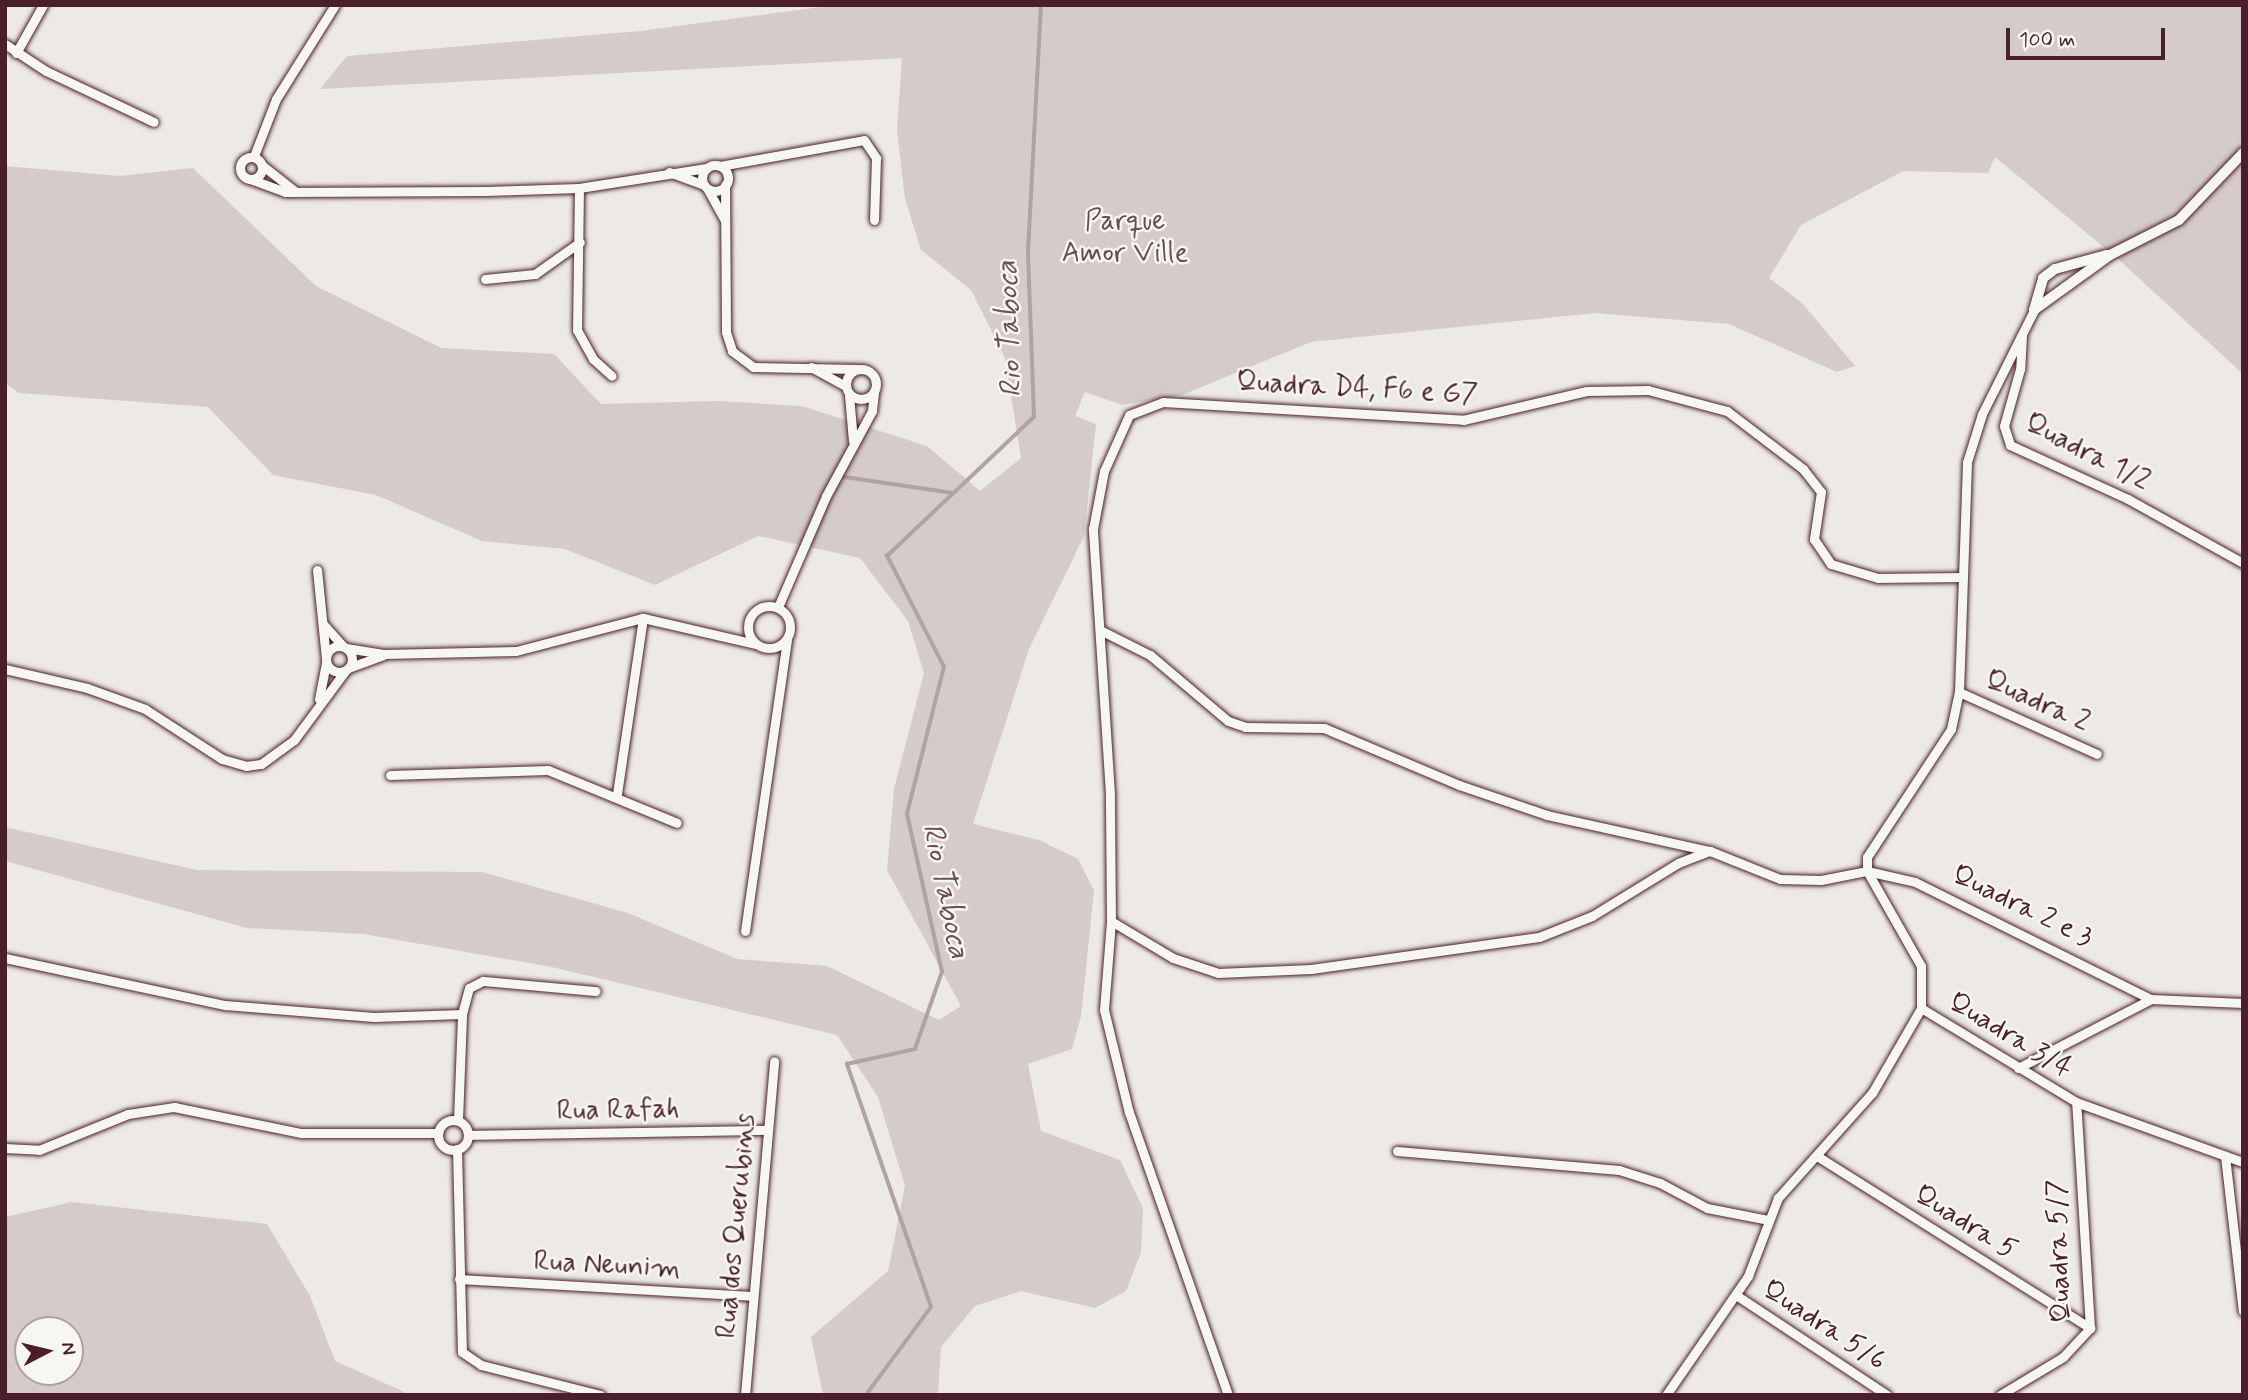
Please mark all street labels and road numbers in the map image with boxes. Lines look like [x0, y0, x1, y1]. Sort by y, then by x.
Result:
street label: Quadra D4, F6 e G7 [1236, 366, 1478, 412]
street label: Quadra 1/2 [2019, 407, 2155, 499]
street label: Quadra 2 [1979, 664, 2095, 740]
street label: Quadra 2 e 3 [1946, 858, 2098, 956]
street label: Quadra 3/4 [1942, 986, 2078, 1086]
street label: Rua Rafah [558, 1093, 678, 1129]
street label: Rua dos Querubins [711, 1117, 763, 1335]
street label: Quadra 5 [1908, 1178, 2022, 1268]
street label: Quadra 5/7 [2041, 1179, 2079, 1323]
street label: Rua Neunim [534, 1245, 680, 1287]
street label: Quadra 5/6 [1756, 1273, 1892, 1379]

